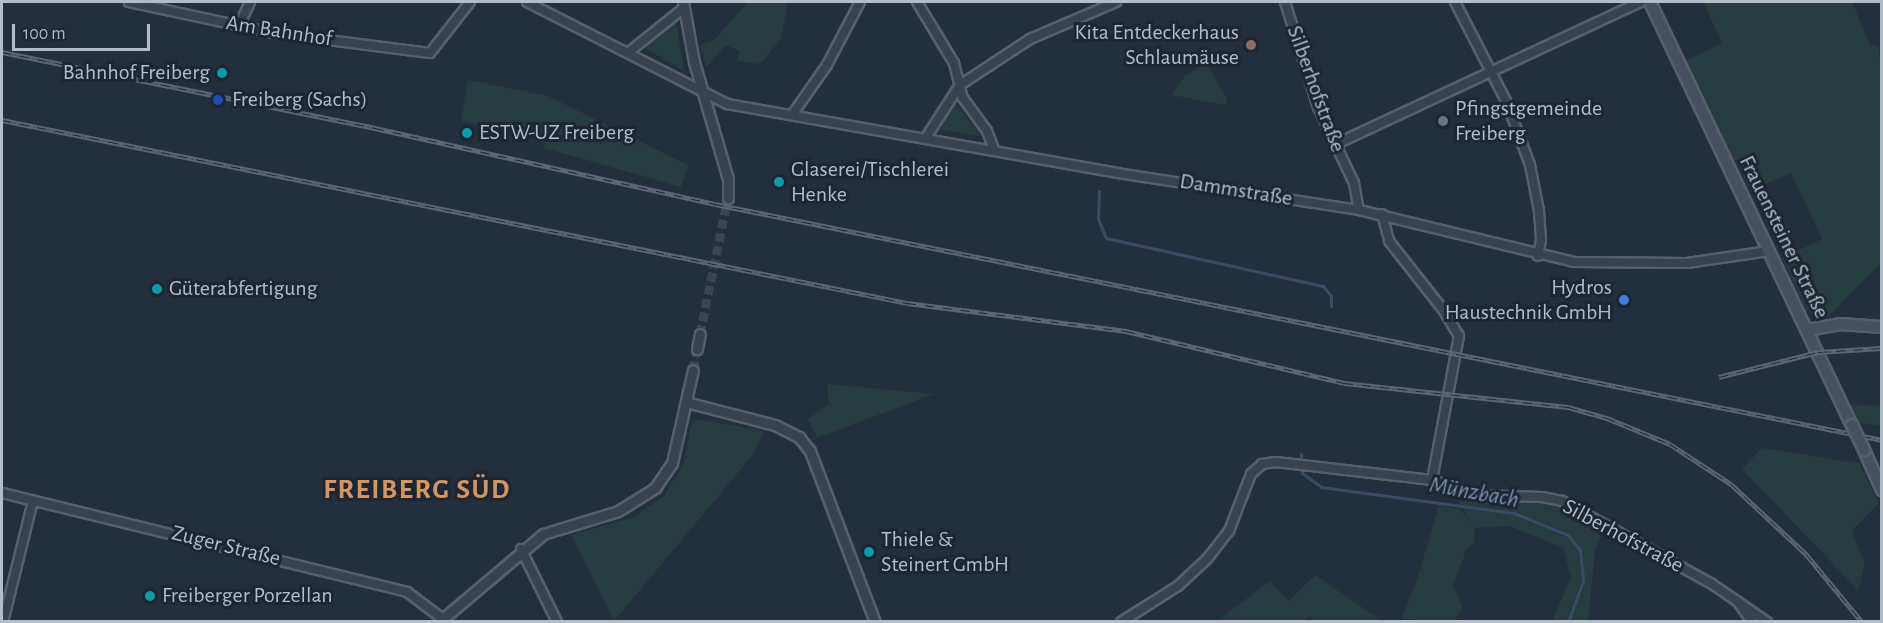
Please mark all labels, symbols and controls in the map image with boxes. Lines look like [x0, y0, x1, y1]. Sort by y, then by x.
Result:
street label: Am Bahnhof [224, 10, 334, 52]
scale bar [15, 12, 153, 50]
place label: Kita Entdeckerhaus Schlaumäuse [1074, 19, 1239, 70]
street label: Silberhofstraße [1281, 22, 1351, 156]
text: 100 m [23, 25, 66, 43]
marker: Kita Entdeckerhaus Schlaumäuse [1244, 38, 1258, 52]
place label: Bahnhof Freiberg [63, 60, 210, 86]
marker: Bahnhof Freiberg [215, 66, 229, 80]
place label: Freiberg (Sachs) [232, 87, 367, 113]
marker: Freiberg (Sachs) [209, 91, 227, 109]
place label: Pfingstgemeinde Freiberg [1455, 95, 1602, 146]
marker: Pfingstgemeinde Freiberg [1436, 114, 1450, 128]
place label: ESTW-UZ Freiberg [479, 120, 634, 146]
marker: ESTW-UZ Freiberg [460, 126, 474, 140]
street label: Frauensteiner Straße [1733, 151, 1835, 323]
place label: Glaserei/Tischlerei Henke [791, 156, 949, 208]
street label: Dammstraße [1178, 168, 1294, 212]
marker: Glaserei/Tischlerei Henke [772, 175, 786, 189]
place label: Hydros Haustechnik GmbH [1445, 274, 1612, 326]
place label: Güterabfertigung [169, 276, 317, 302]
marker: Güterabfertigung [150, 282, 164, 296]
marker: Hydros Haustechnik GmbH [1617, 293, 1631, 307]
water label: Münzbach [1427, 471, 1521, 515]
district label: FREIBERG SÜD [323, 473, 511, 507]
street label: Silberhofstraße [1558, 493, 1688, 579]
street label: Zuger Straße [169, 520, 283, 572]
place label: Thiele & Steinert GmbH [881, 526, 1009, 578]
marker: Thiele & Steinert GmbH [862, 545, 876, 559]
place label: Freiberger Porzellan [162, 583, 333, 609]
marker: Freiberger Porzellan [143, 589, 157, 603]

